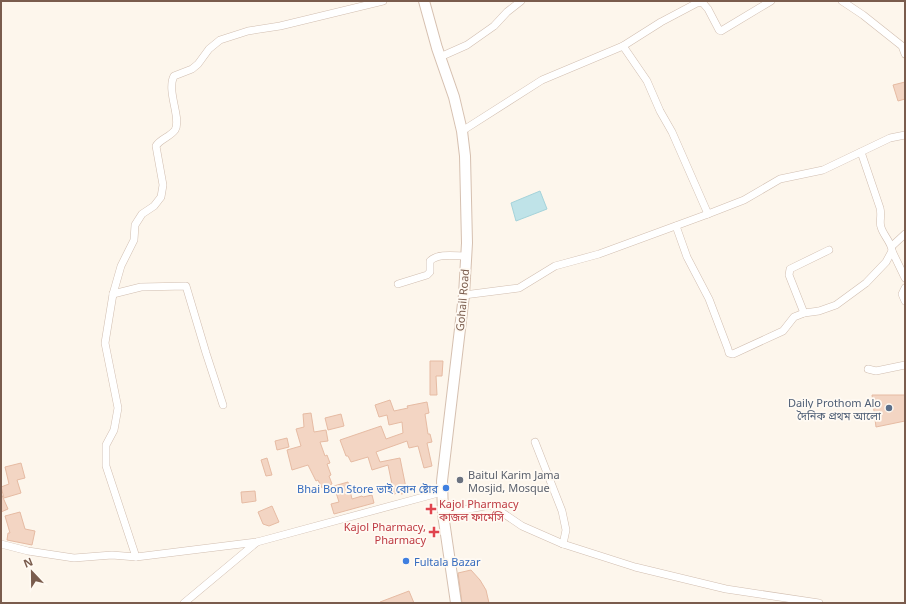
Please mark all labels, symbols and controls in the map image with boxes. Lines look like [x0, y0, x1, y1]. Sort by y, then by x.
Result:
street label: Gohail Road [452, 268, 472, 332]
place label: Daily Prothom Alo দৈনিক প্রথম আলো [788, 395, 882, 423]
marker: Daily Prothom Alo দৈনিক প্রথম আলো [884, 403, 894, 413]
place label: Baitul Karim Jama Mosjid, Mosque [468, 467, 560, 495]
marker: Baitul Karim Jama Mosjid, Mosque [455, 475, 465, 485]
place label: Bhai Bon Store ভাই বোন ষ্টোর [297, 481, 438, 496]
marker: Bhai Bon Store ভাই বোন ষ্টোর [441, 483, 451, 493]
place label: Kajol Pharmacy কাজল ফার্মেসি [438, 496, 519, 524]
marker: Kajol Pharmacy কাজল ফার্মেসি [426, 504, 436, 514]
place label: Kajol Pharmacy, Pharmacy [344, 519, 426, 547]
marker: Kajol Pharmacy, Pharmacy [429, 527, 439, 537]
north arrow [12, 552, 52, 592]
text: N [21, 554, 35, 571]
place label: Fultala Bazar [414, 554, 481, 569]
marker: Fultala Bazar [401, 556, 411, 566]

